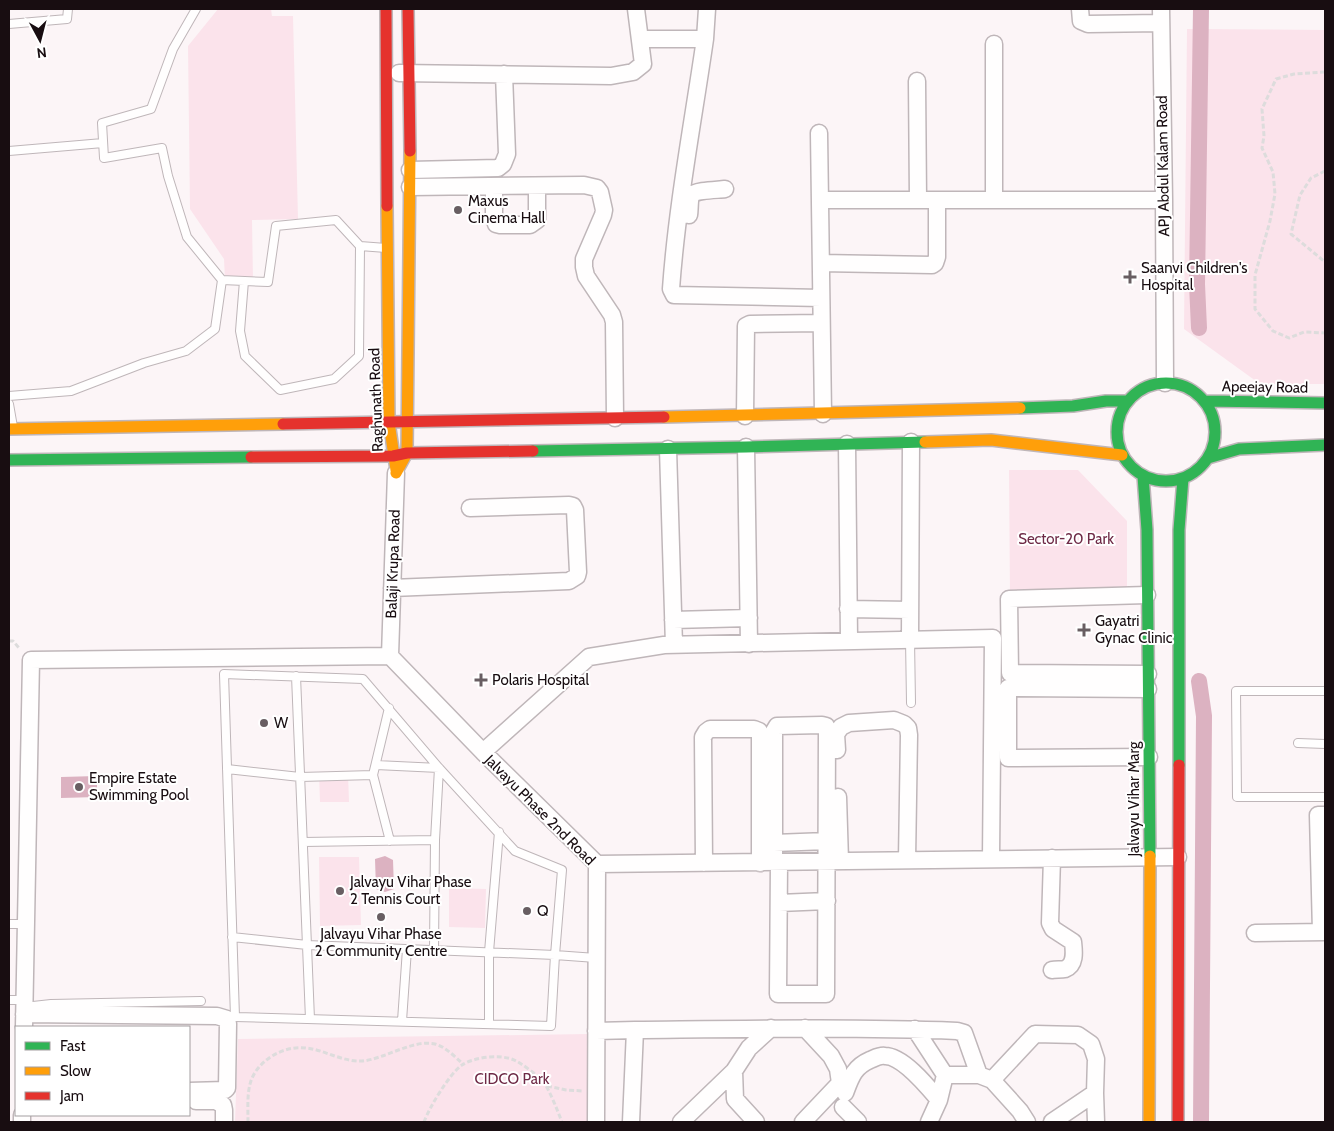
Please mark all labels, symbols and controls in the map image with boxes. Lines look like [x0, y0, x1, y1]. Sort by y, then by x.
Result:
north arrow [15, 15, 65, 65]
text: N [36, 43, 48, 62]
street label: APJ Abdul Kalam Road [1153, 95, 1173, 237]
place label: Maxus Cinema Hall [468, 192, 546, 227]
marker: Maxus Cinema Hall [452, 204, 464, 216]
place label: Saanvi Children's Hospital [1141, 259, 1248, 294]
marker: Saanvi Children's Hospital [1123, 270, 1137, 284]
street label: Raghunath Road [365, 348, 387, 452]
street label: Apeejay Road [1222, 377, 1308, 397]
street label: Balaji Krupa Road [382, 509, 404, 619]
park label: Sector-20 Park [1018, 530, 1114, 548]
place label: Gayatri Gynac Clinic [1095, 612, 1173, 647]
marker: Gayatri Gynac Clinic [1077, 623, 1091, 637]
place label: Polaris Hospital [492, 671, 590, 689]
marker: Polaris Hospital [474, 673, 488, 687]
place label: W [274, 714, 289, 732]
marker: W [258, 717, 270, 729]
street label: Jalvayu Vihar Marg [1125, 741, 1143, 858]
street label: Jalvayu Phase 2nd Road [480, 750, 599, 869]
place label: Empire Estate Swimming Pool [89, 769, 189, 804]
marker: Empire Estate Swimming Pool [73, 781, 85, 793]
place label: Jalvayu Vihar Phase 2 Tennis Court [349, 873, 472, 908]
marker: Jalvayu Vihar Phase 2 Tennis Court [334, 885, 346, 897]
place label: Q [537, 902, 549, 920]
marker: Q [521, 905, 533, 917]
marker: Jalvayu Vihar Phase 2 Community Centre [375, 911, 387, 923]
place label: Jalvayu Vihar Phase 2 Community Centre [315, 925, 448, 960]
legend [15, 1026, 190, 1116]
text: Fast [60, 1037, 85, 1055]
text: Slow [60, 1062, 91, 1080]
park label: CIDCO Park [475, 1070, 550, 1088]
text: Jam [59, 1087, 84, 1105]

